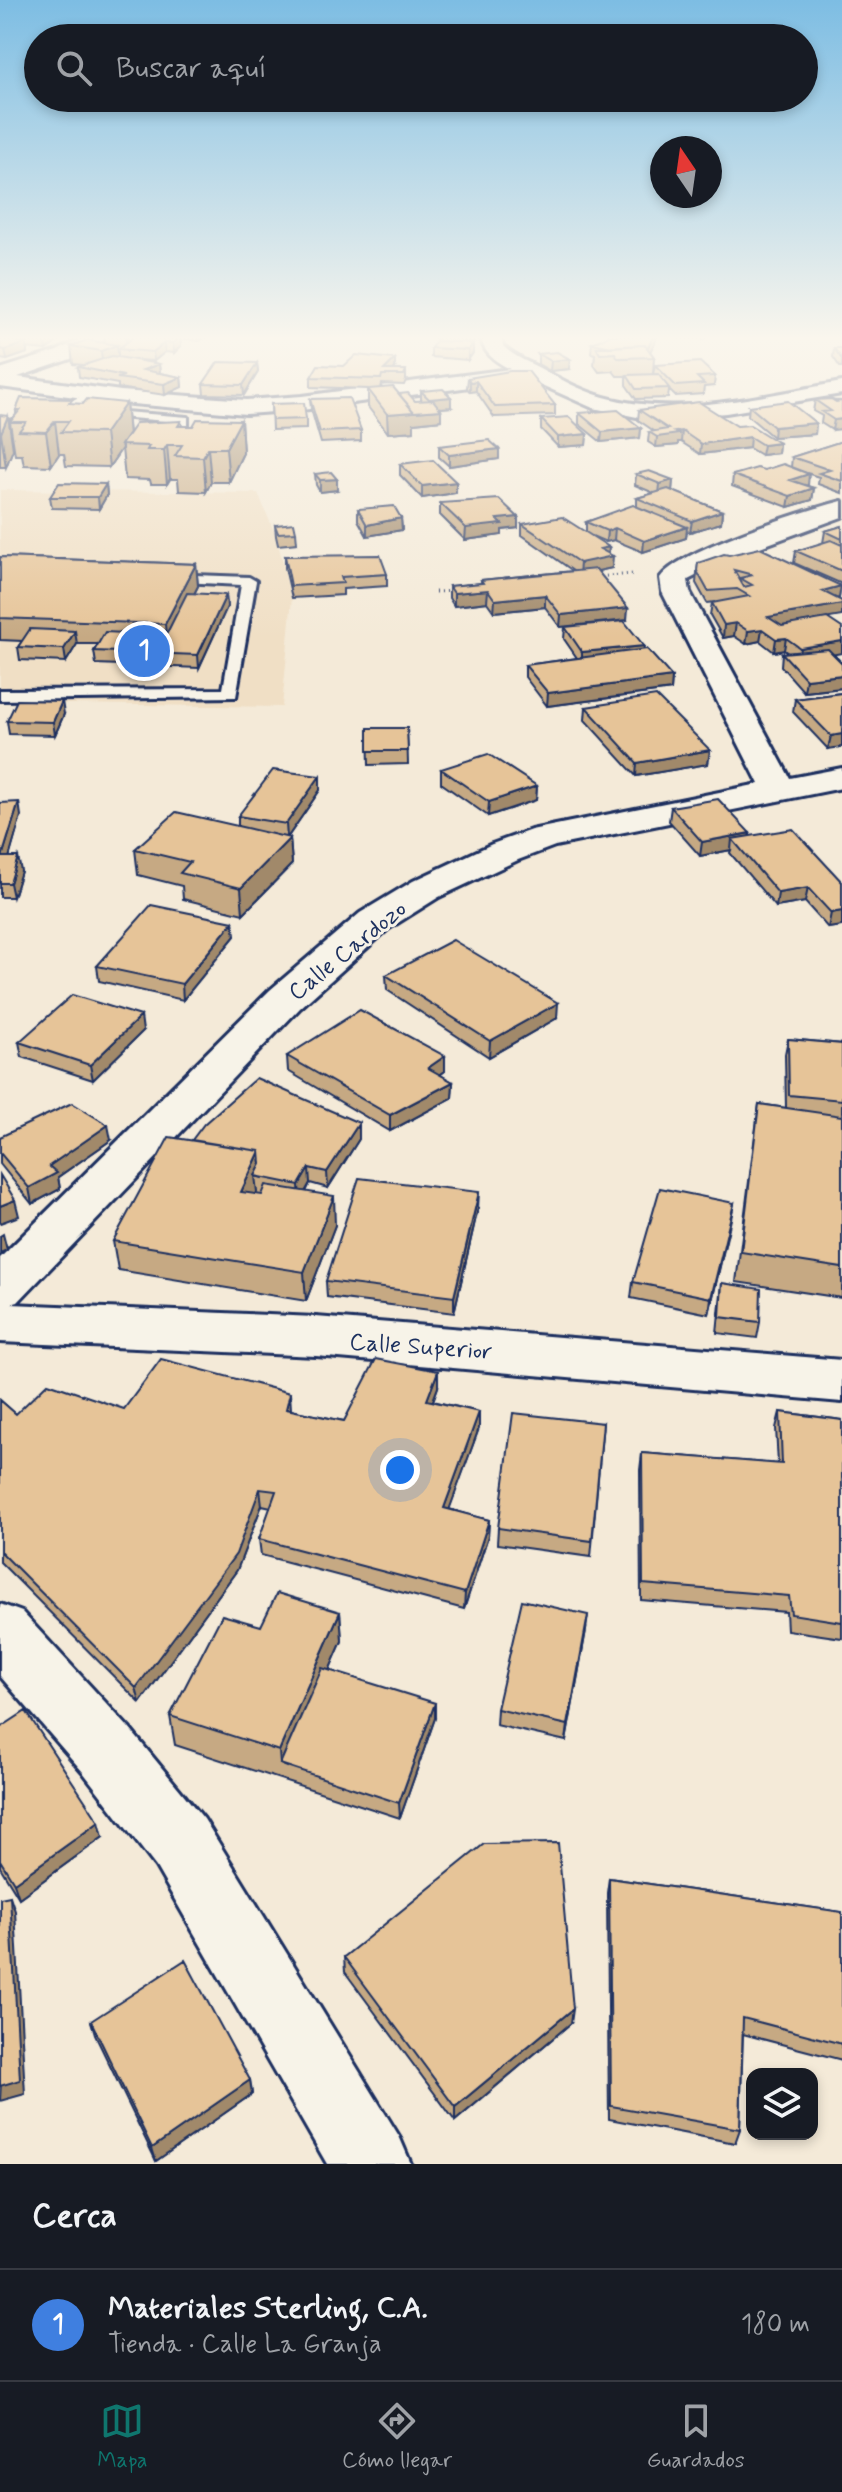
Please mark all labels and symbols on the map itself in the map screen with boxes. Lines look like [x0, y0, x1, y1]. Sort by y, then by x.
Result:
north arrow [650, 136, 722, 208]
pin: 1 [118, 621, 170, 681]
street label: Calle Cardozo [282, 894, 413, 1008]
street label: Calle Superior [348, 1327, 493, 1368]
your location [380, 1450, 420, 1490]

